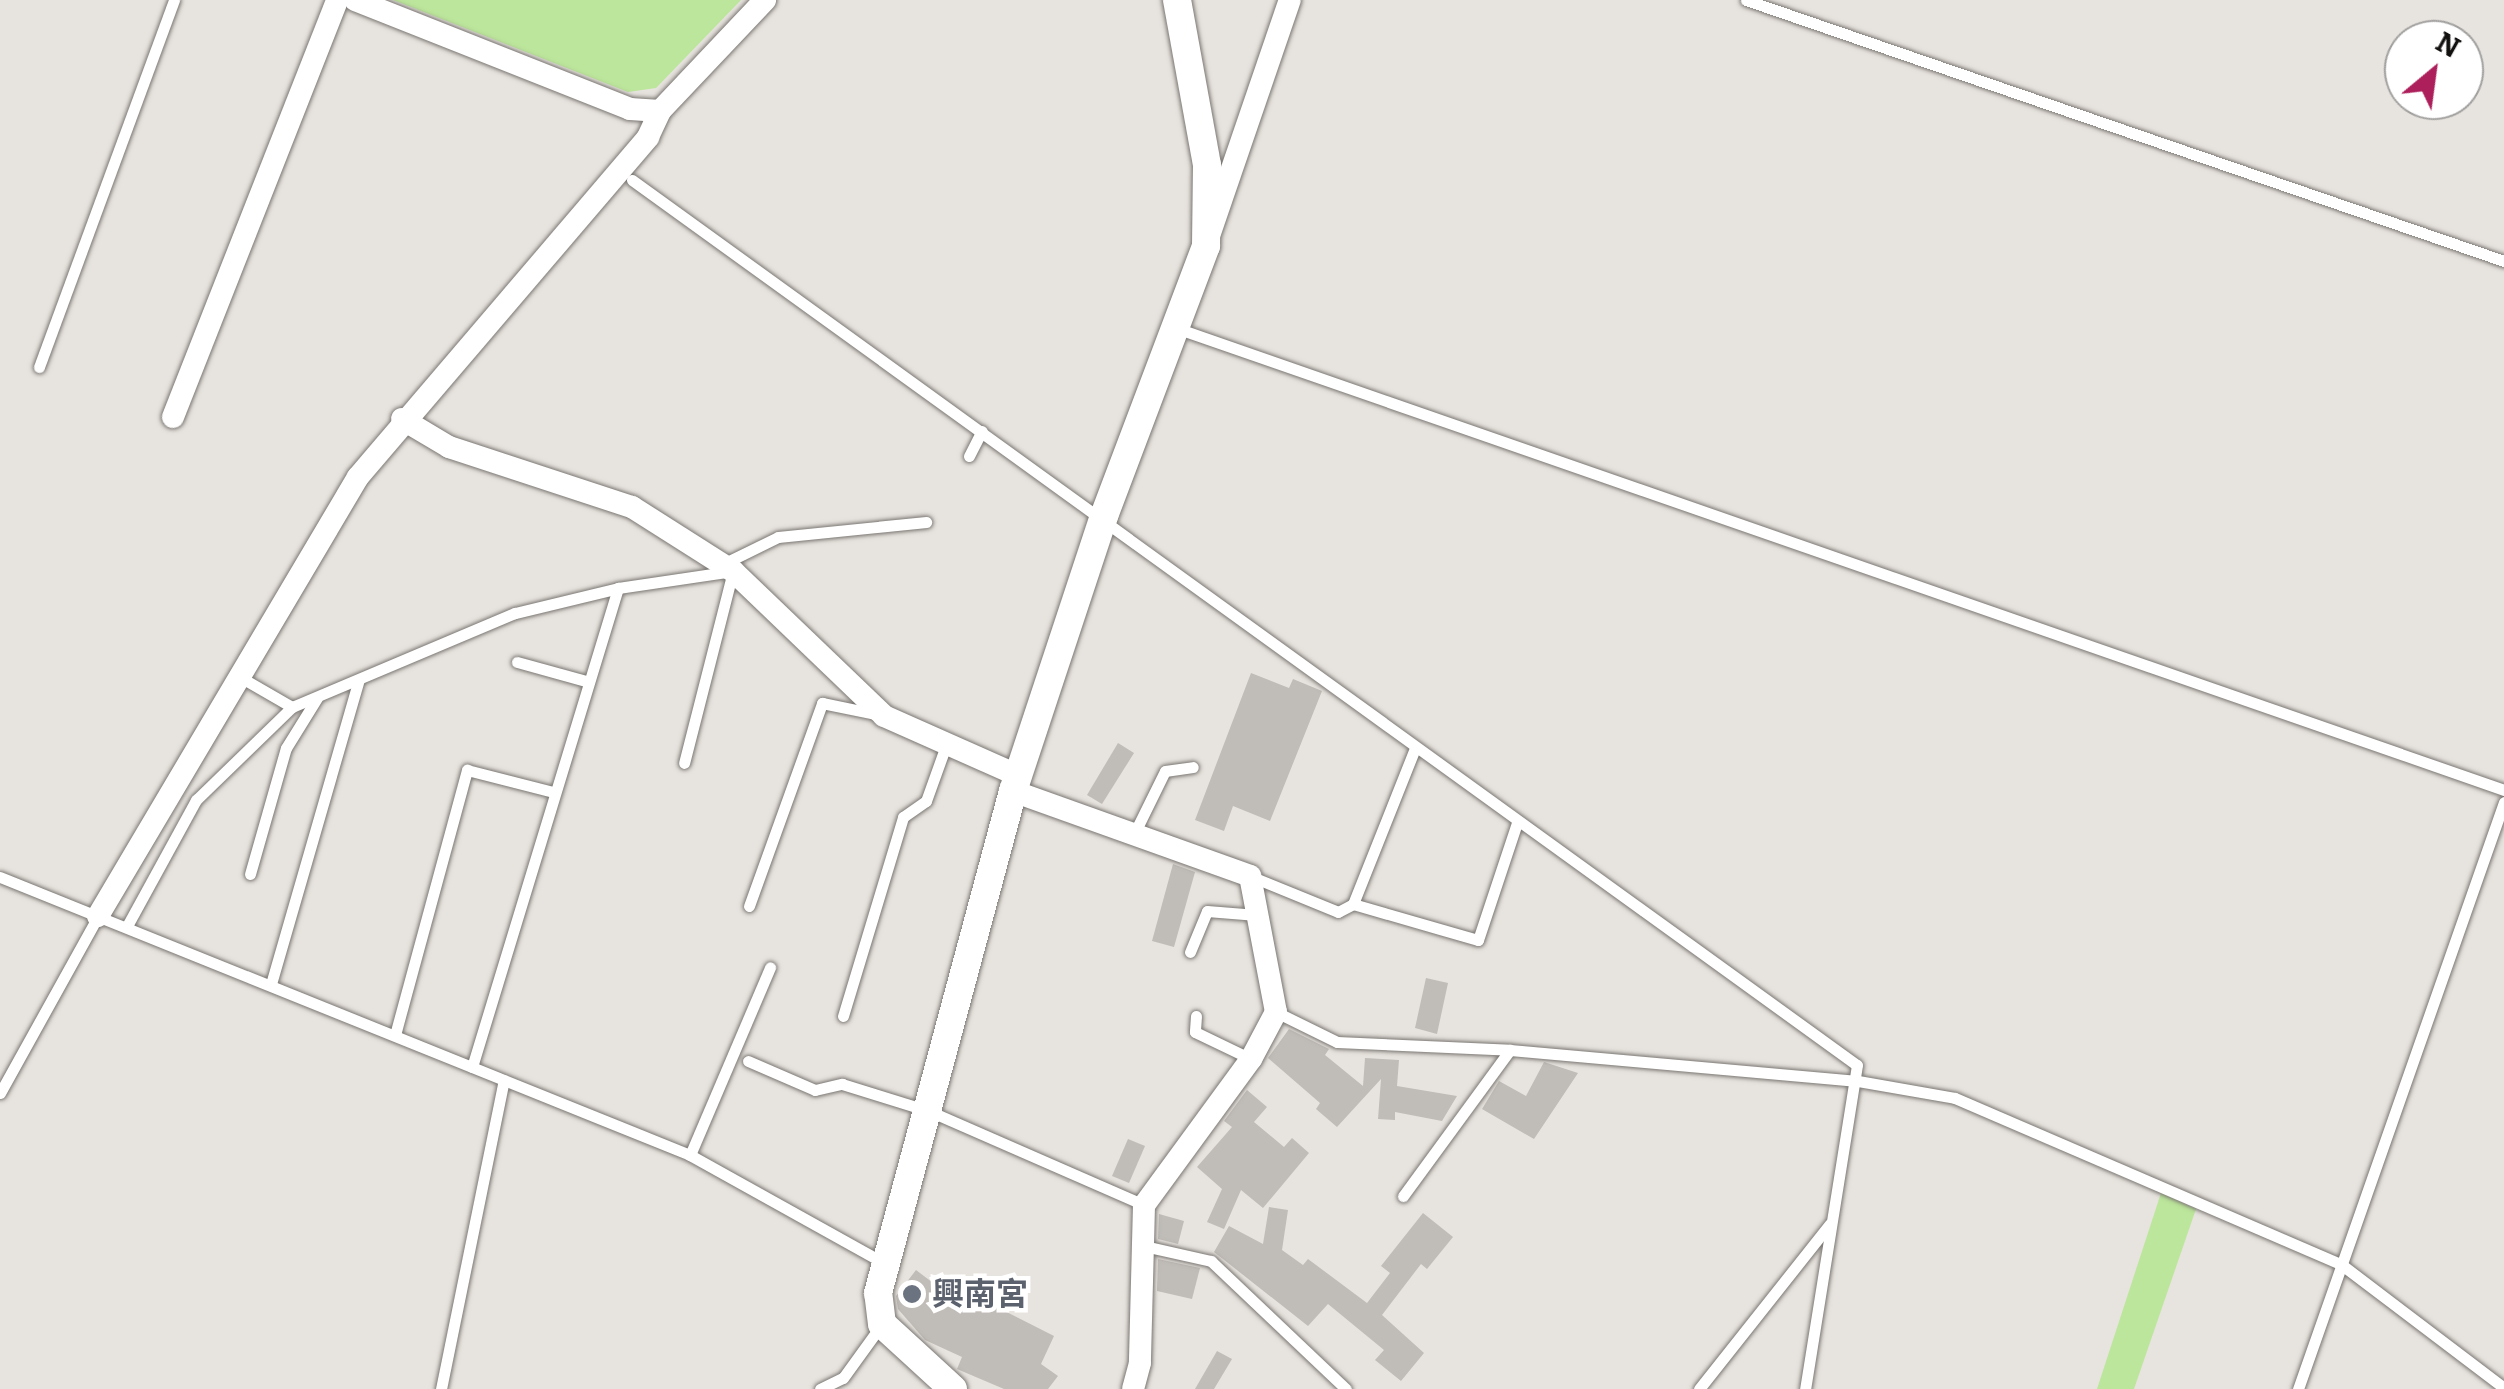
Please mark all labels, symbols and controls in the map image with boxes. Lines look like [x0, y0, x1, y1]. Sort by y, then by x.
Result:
north arrow [2384, 20, 2484, 120]
text: N [2430, 25, 2465, 65]
place label: 興南宮 [932, 1275, 1028, 1313]
marker: 興南宮 [901, 1283, 923, 1305]

